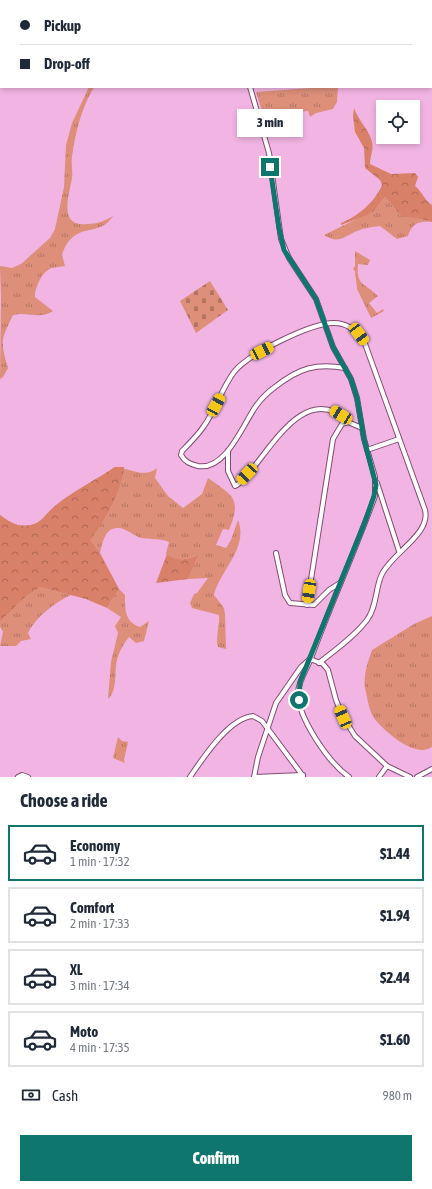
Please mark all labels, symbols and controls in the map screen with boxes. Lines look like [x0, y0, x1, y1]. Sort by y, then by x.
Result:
text: Pickup [44, 17, 81, 34]
text: Drop-off [44, 55, 90, 72]
map controls [376, 100, 420, 144]
button: locate [376, 100, 420, 144]
callout: 3 min [237, 109, 303, 137]
text: 3 min [257, 115, 283, 130]
route end [261, 158, 279, 176]
car [347, 321, 371, 347]
car [249, 340, 275, 362]
car [205, 392, 227, 418]
car [328, 404, 354, 426]
car [234, 461, 260, 487]
car [301, 578, 317, 604]
route start [290, 691, 308, 709]
car [333, 704, 353, 730]
text: Choose a ride [20, 790, 108, 811]
icon: car [22, 835, 58, 871]
text: Economy [70, 837, 120, 854]
text: $1.44 [380, 845, 410, 862]
text: 1 min · 17:32 [70, 854, 130, 869]
icon: car [22, 897, 58, 933]
text: Comfort [70, 899, 114, 916]
text: $1.94 [380, 907, 410, 924]
text: 2 min · 17:33 [70, 916, 130, 931]
icon: car [22, 959, 58, 995]
text: XL [70, 961, 83, 978]
text: $2.44 [380, 969, 410, 986]
text: 3 min · 17:34 [70, 978, 130, 993]
icon: car [22, 1021, 58, 1057]
text: Moto [70, 1023, 98, 1040]
text: $1.60 [380, 1031, 410, 1048]
text: 4 min · 17:35 [70, 1040, 130, 1055]
icon: cash [20, 1084, 42, 1106]
text: Cash [52, 1087, 78, 1104]
text: 980 m [383, 1088, 412, 1103]
button: Confirm [20, 1135, 412, 1181]

